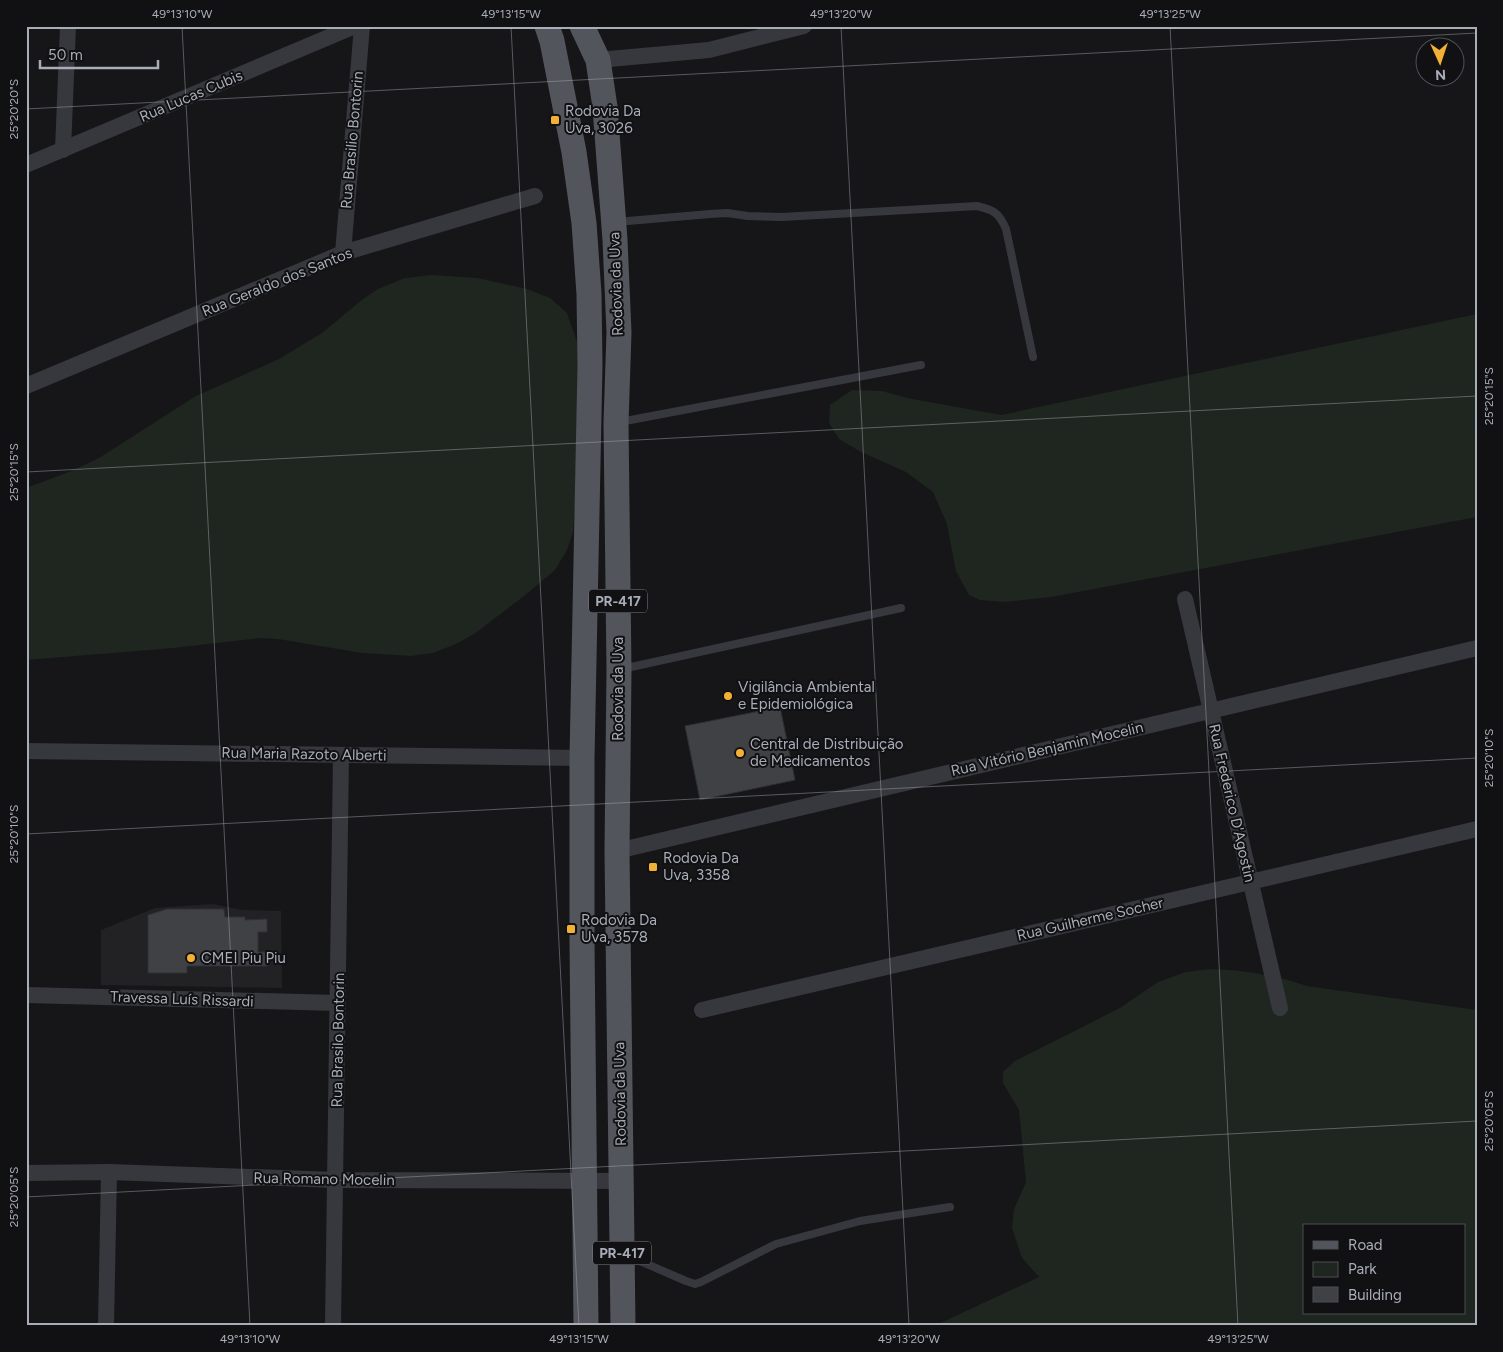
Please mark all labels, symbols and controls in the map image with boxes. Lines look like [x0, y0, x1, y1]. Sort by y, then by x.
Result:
text: 49°13'10"W [152, 7, 213, 21]
text: 49°13'15"W [481, 7, 541, 21]
text: 49°13'20"W [810, 7, 873, 21]
text: 49°13'25"W [1139, 7, 1201, 21]
scale bar [40, 38, 158, 70]
north arrow [1416, 38, 1466, 88]
text: 50 m [48, 46, 83, 64]
street label: Rua Lucas Cubis [137, 66, 245, 126]
text: N [1435, 66, 1447, 83]
street label: Rua Brasilio Bontorin [337, 70, 367, 210]
text: 25°20'20"S [7, 79, 21, 139]
place label: Rodovia Da Uva, 3026 [565, 102, 641, 137]
marker: Rodovia Da Uva, 3026 [549, 114, 561, 126]
street label: Rodovia da Uva [605, 232, 627, 336]
street label: Rua Geraldo dos Santos [199, 244, 355, 320]
text: 25°20'15"S [1482, 367, 1496, 425]
text: 25°20'15"S [7, 443, 21, 501]
road number: PR-417 [589, 590, 647, 612]
street label: Rodovia da Uva [609, 637, 627, 741]
place label: Vigilância Ambiental e Epidemiológica [738, 678, 875, 713]
marker: Vigilância Ambiental e Epidemiológica [722, 690, 734, 702]
street label: Rua Vitório Benjamin Mocelin [949, 718, 1145, 780]
street label: Rua Frederico D'Agostin [1205, 722, 1259, 884]
text: 25°20'10"S [1482, 729, 1496, 787]
place label: Central de Distribuição de Medicamentos [750, 735, 904, 770]
street label: Rua Maria Razoto Alberti [221, 744, 387, 764]
marker: Central de Distribuição de Medicamentos [734, 747, 746, 759]
text: 25°20'10"S [7, 805, 21, 863]
place label: Rodovia Da Uva, 3358 [663, 849, 739, 884]
marker: Rodovia Da Uva, 3358 [647, 861, 659, 873]
street label: Rua Guilherme Socher [1015, 893, 1165, 945]
place label: Rodovia Da Uva, 3578 [581, 911, 657, 946]
marker: Rodovia Da Uva, 3578 [565, 923, 577, 935]
place label: CMEI Piu Piu [201, 949, 286, 967]
marker: CMEI Piu Piu [185, 952, 197, 964]
street label: Rua Brasilo Bontorin [328, 973, 348, 1107]
street label: Travessa Luís Rissardi [110, 988, 254, 1010]
street label: Rodovia da Uva [610, 1042, 630, 1146]
text: 25°20'05"S [1482, 1091, 1496, 1151]
text: 25°20'05"S [7, 1167, 21, 1227]
street label: Rua Romano Mocelin [253, 1169, 395, 1189]
legend [1303, 1224, 1466, 1314]
text: Road [1348, 1236, 1383, 1254]
road number: PR-417 [593, 1242, 651, 1264]
text: Park [1348, 1260, 1377, 1278]
text: Building [1348, 1286, 1402, 1304]
text: 49°13'10"W [220, 1332, 281, 1346]
text: 49°13'15"W [549, 1332, 609, 1346]
text: 49°13'20"W [878, 1332, 941, 1346]
text: 49°13'25"W [1207, 1332, 1269, 1346]

